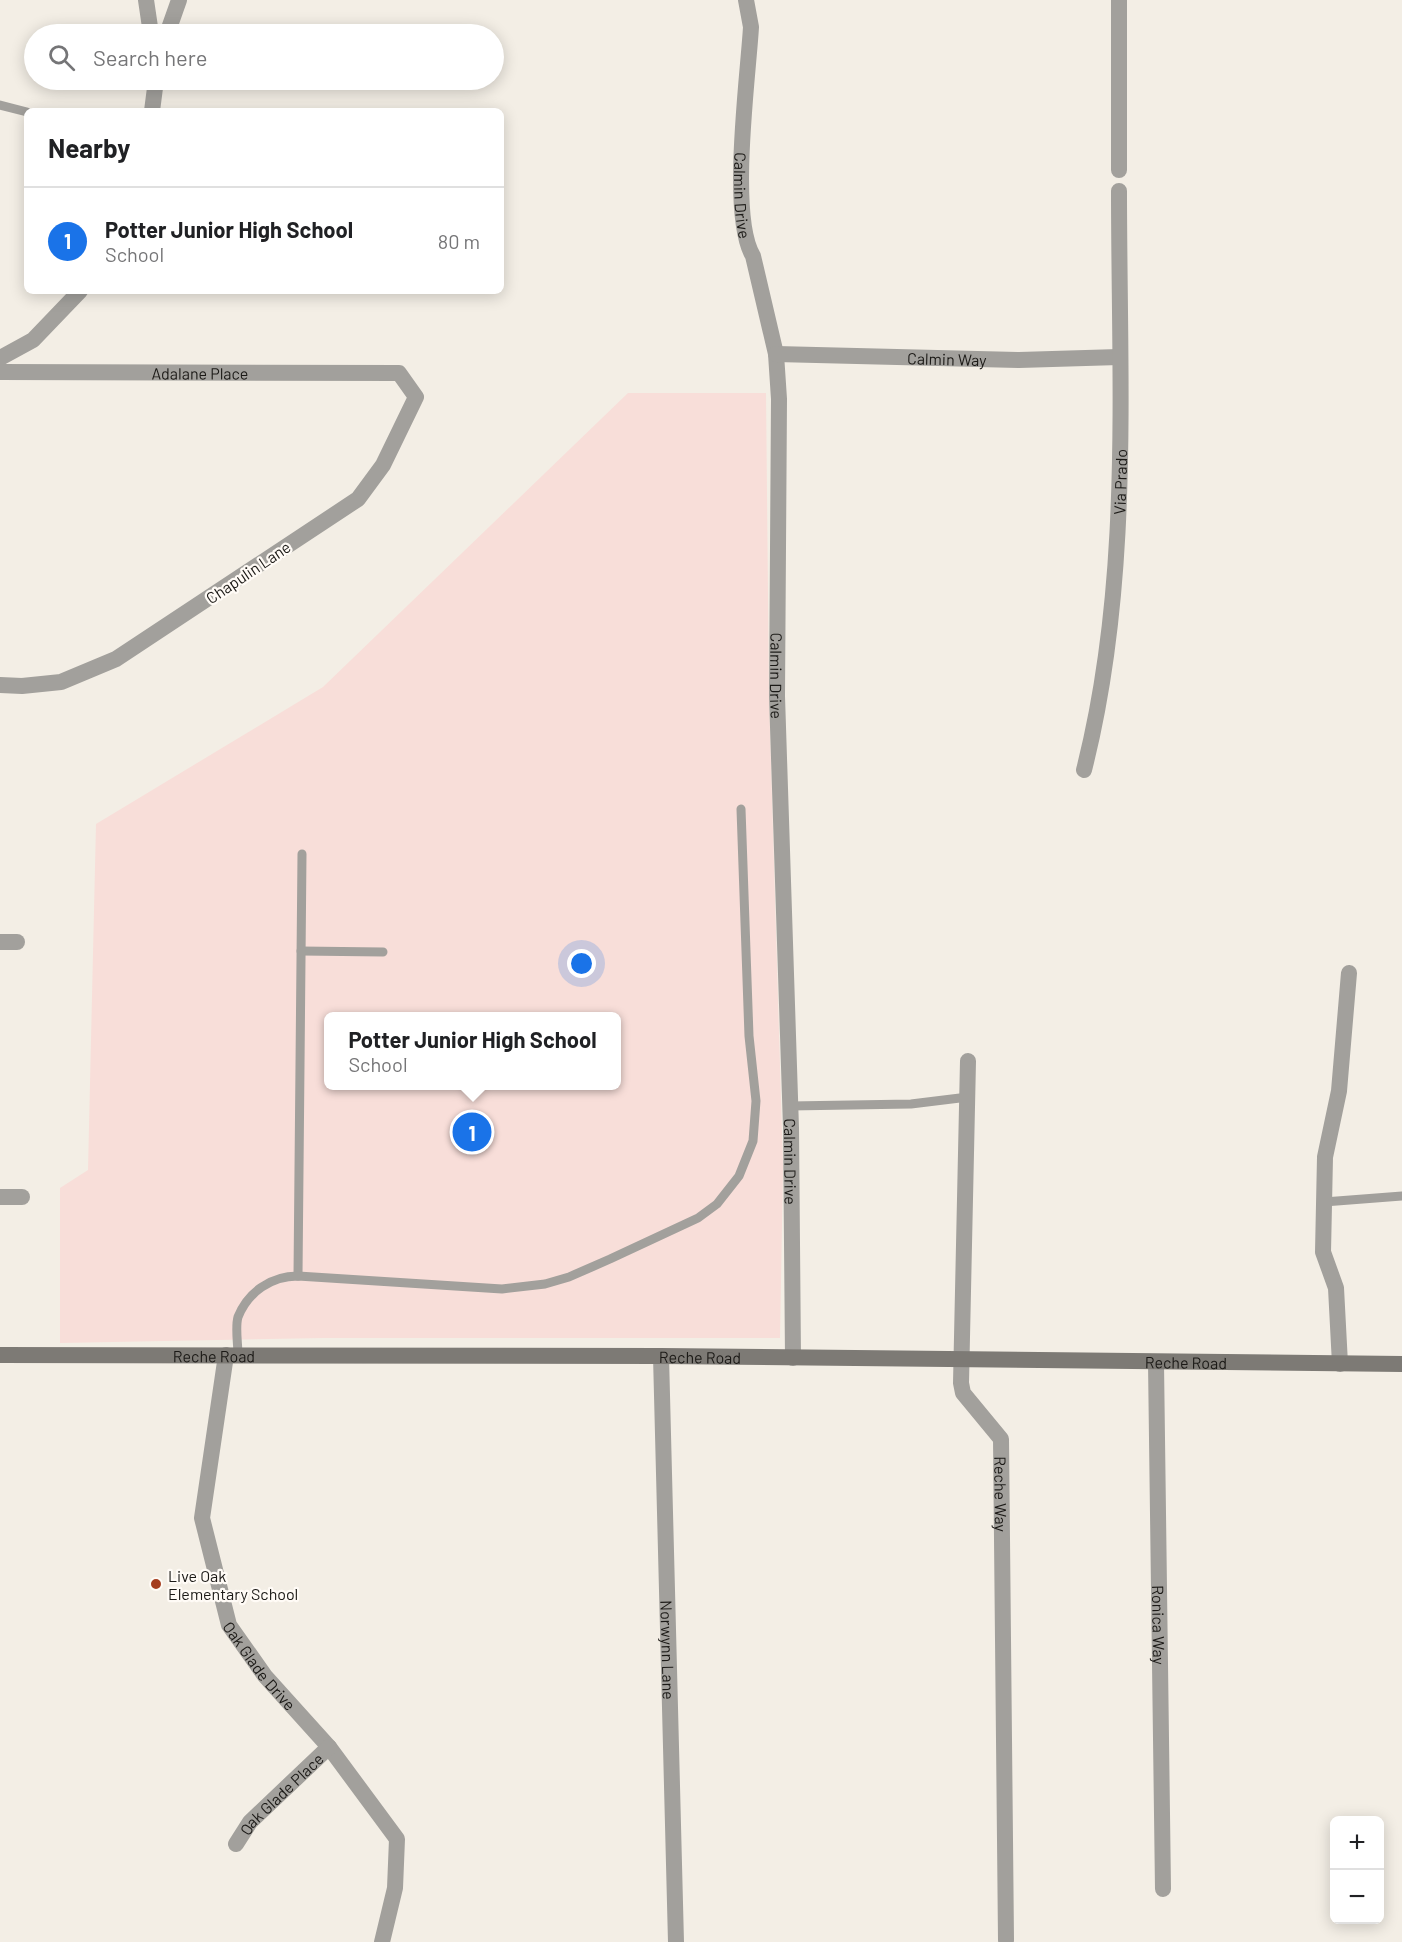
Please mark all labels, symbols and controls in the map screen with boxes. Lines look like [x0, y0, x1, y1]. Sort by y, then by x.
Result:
search box [24, 24, 504, 90]
icon: search [45, 41, 78, 74]
text: Search here [93, 44, 207, 70]
text: Nearby [48, 132, 130, 163]
street label: Calmin Drive [732, 152, 755, 240]
text: Potter Junior High School [105, 216, 353, 242]
text: 1 [64, 229, 71, 253]
text: 80 m [438, 229, 480, 253]
text: School [105, 242, 164, 266]
street label: Calmin Way [907, 348, 987, 369]
street label: Adalane Place [152, 363, 248, 382]
street label: Via Prado [1109, 449, 1130, 515]
street label: Chapulin Lane [202, 537, 294, 607]
street label: Calmin Drive [767, 633, 787, 719]
your location [567, 949, 596, 978]
popup [324, 1012, 621, 1090]
text: Potter Junior High School [348, 1026, 597, 1052]
text: School [348, 1052, 408, 1076]
pin: 1 [452, 1110, 492, 1154]
street label: Calmin Drive [781, 1118, 801, 1205]
street label: Reche Road [173, 1346, 255, 1365]
street label: Reche Road [659, 1346, 741, 1366]
street label: Reche Road [1145, 1352, 1227, 1372]
street label: Reche Way [992, 1456, 1011, 1533]
place label: Live Oak Elementary School [168, 1566, 298, 1603]
marker: Live Oak Elementary School [149, 1577, 163, 1591]
street label: Ronica Way [1149, 1585, 1170, 1666]
street label: Norwynn Lane [658, 1600, 679, 1700]
street label: Oak Glade Drive [220, 1617, 300, 1714]
street label: Oak Glade Place [235, 1749, 327, 1838]
map controls [1330, 1816, 1384, 1924]
button: + [1330, 1816, 1384, 1870]
button: − [1330, 1870, 1384, 1924]

